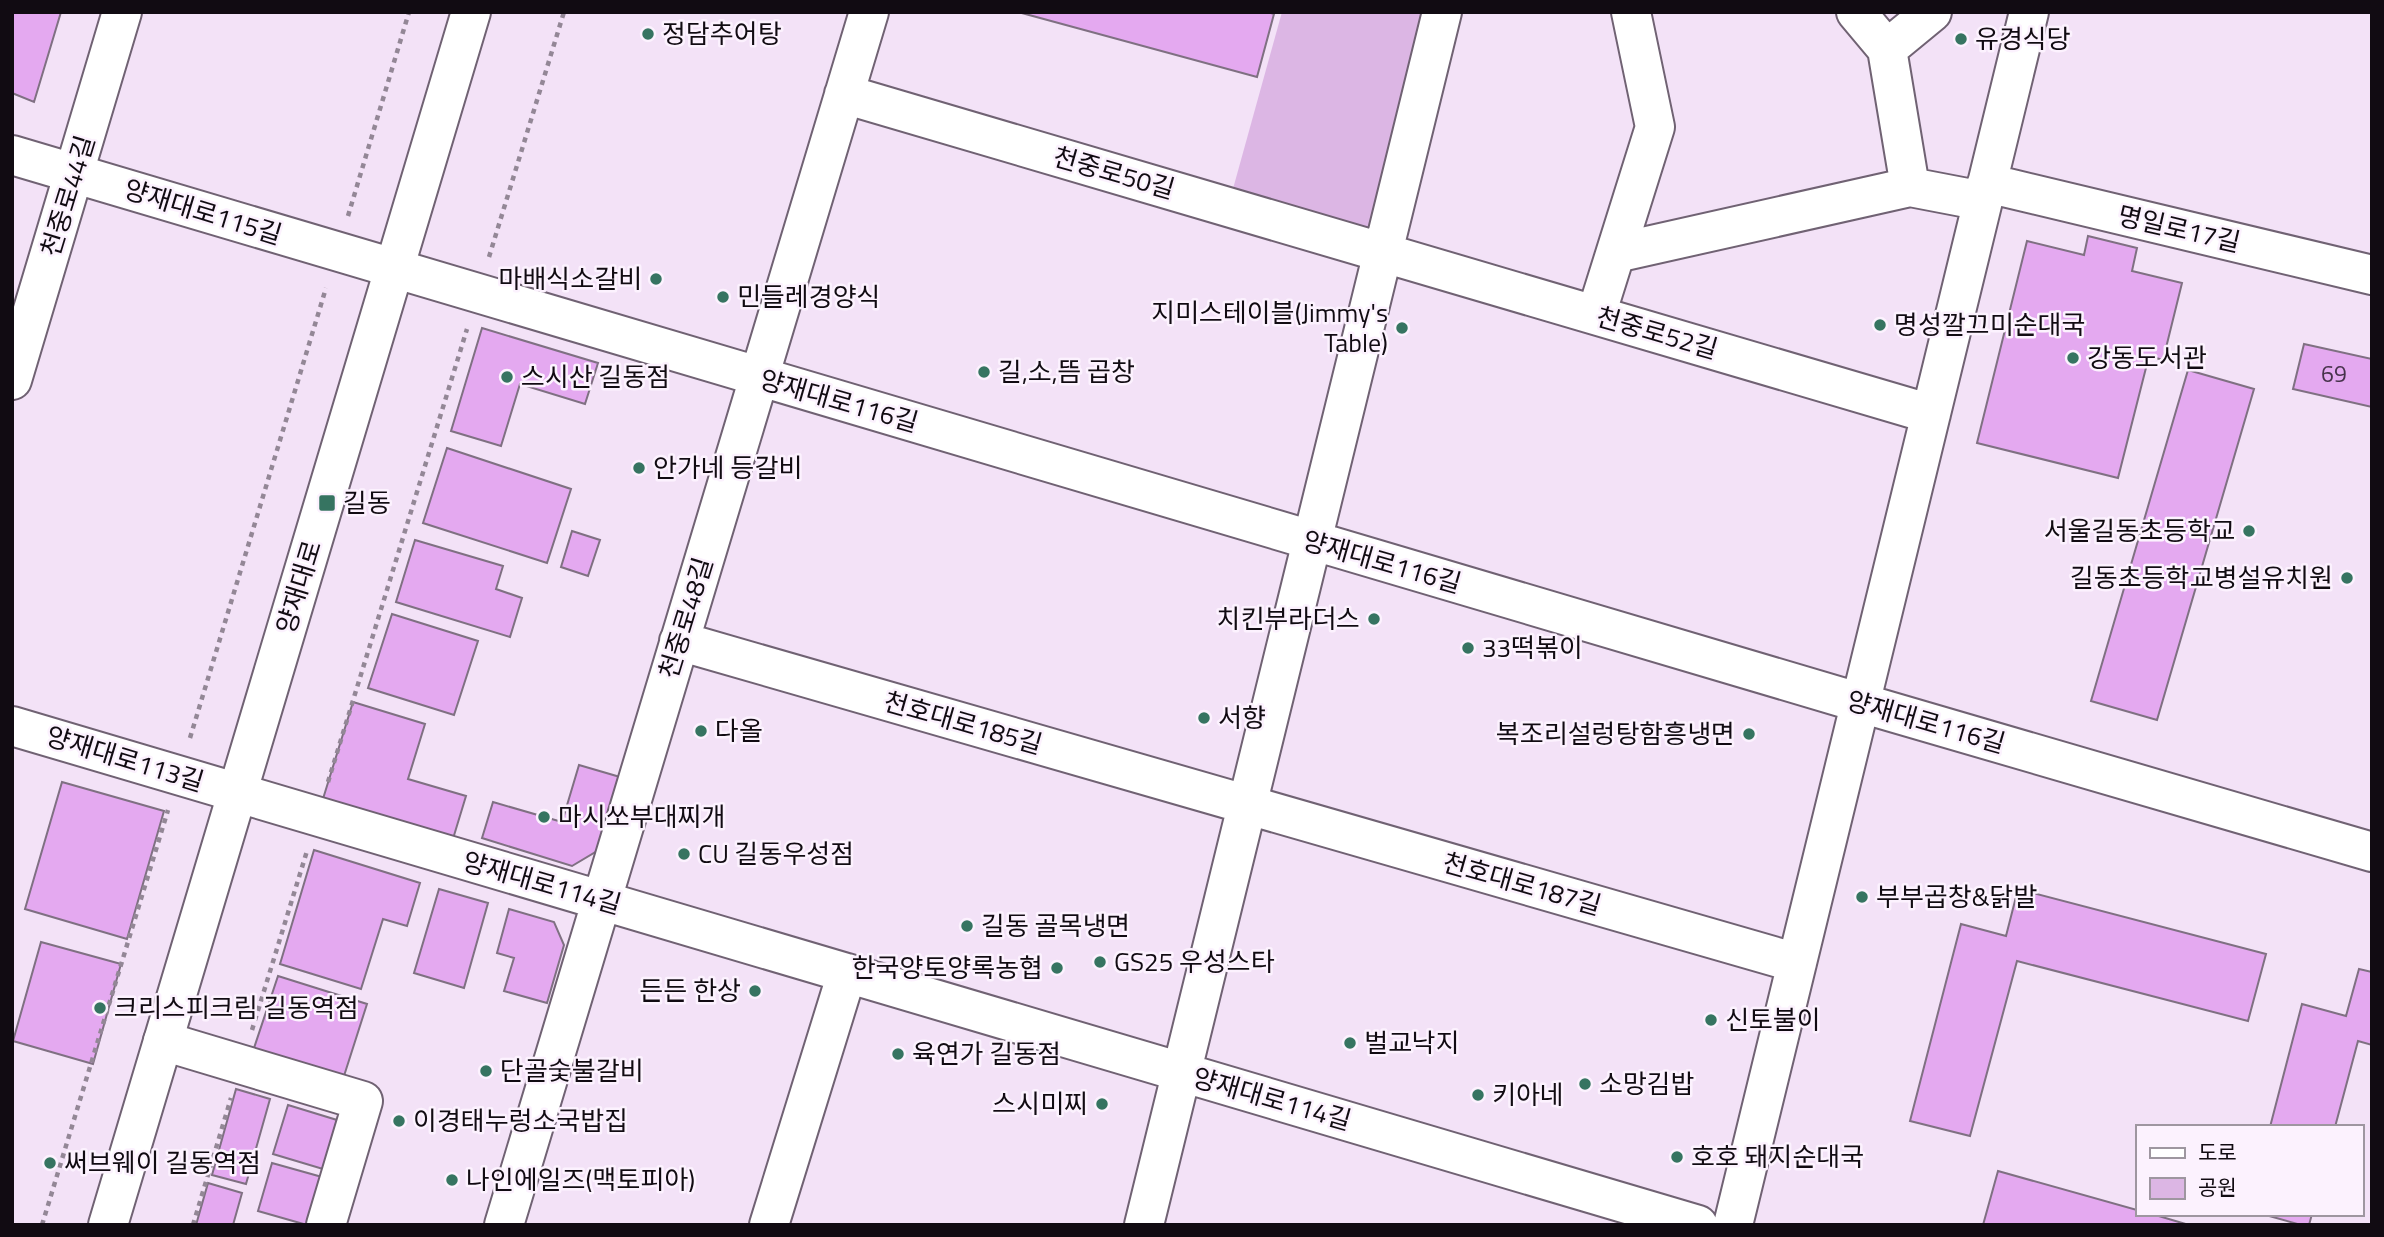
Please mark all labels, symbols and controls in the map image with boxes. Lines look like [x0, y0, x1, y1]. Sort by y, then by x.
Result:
place label: 정담추어탕 [662, 14, 782, 53]
place label: 유경식당 [1975, 19, 2071, 58]
marker: 정담추어탕 [640, 26, 656, 42]
marker: 유경식당 [1953, 31, 1969, 47]
street label: 천중로44길 [31, 130, 104, 261]
street label: 천중로50길 [1049, 137, 1180, 208]
street label: 양재대로115길 [119, 169, 287, 254]
street label: 명일로17길 [2114, 195, 2244, 262]
place label: 마배식소갈비 [498, 259, 642, 298]
marker: 마배식소갈비 [648, 271, 664, 287]
place label: 민들레경양식 [737, 277, 881, 316]
marker: 민들레경양식 [715, 289, 731, 305]
place label: 지미스테이블(Jimmy's Table) [1151, 293, 1388, 362]
street label: 천중로52길 [1592, 297, 1723, 368]
place label: 명성깔끄미순대국 [1894, 305, 2085, 344]
marker: 명성깔끄미순대국 [1872, 317, 1888, 333]
marker: 지미스테이블(Jimmy's Table) [1394, 320, 1410, 336]
place label: 강동도서관 [2087, 338, 2207, 377]
marker: 강동도서관 [2065, 350, 2081, 366]
place label: 길,소,뜸 곱창 [998, 352, 1135, 391]
house number: 69 [2321, 356, 2347, 391]
place label: 스시산 길동점 [521, 357, 670, 396]
street label: 양재대로116길 [755, 359, 923, 442]
marker: 길,소,뜸 곱창 [976, 364, 992, 380]
marker: 스시산 길동점 [499, 369, 515, 385]
place label: 안가네 등갈비 [653, 448, 802, 487]
marker: 안가네 등갈비 [631, 460, 647, 476]
place label: 길동 [343, 483, 391, 522]
marker: 길동 [317, 493, 337, 513]
place label: 서울길동초등학교 [2044, 511, 2235, 550]
street label: 양재대로116길 [1298, 520, 1466, 603]
marker: 서울길동초등학교 [2241, 523, 2257, 539]
street label: 양재대로 [266, 535, 331, 638]
street label: 천중로48길 [649, 552, 722, 683]
place label: 길동초등학교병설유치원 [2070, 558, 2333, 597]
marker: 길동초등학교병설유치원 [2339, 570, 2355, 586]
place label: 치킨부라더스 [1216, 599, 1360, 638]
marker: 치킨부라더스 [1366, 611, 1382, 627]
place label: 33떡볶이 [1482, 628, 1583, 667]
marker: 33떡볶이 [1460, 640, 1476, 656]
street label: 양재대로116길 [1842, 680, 2010, 763]
street label: 천호대로185길 [879, 681, 1047, 764]
place label: 서향 [1218, 698, 1266, 737]
marker: 서향 [1196, 710, 1212, 726]
place label: 다올 [715, 711, 763, 750]
place label: 복조리설렁탕함흥냉면 [1496, 714, 1735, 753]
street label: 양재대로113길 [41, 716, 209, 801]
marker: 다올 [693, 723, 709, 739]
marker: 복조리설렁탕함흥냉면 [1741, 726, 1757, 742]
place label: 마시쏘부대찌개 [558, 797, 725, 836]
marker: 마시쏘부대찌개 [536, 809, 552, 825]
place label: CU 길동우성점 [698, 834, 854, 873]
street label: 양재대로114길 [458, 841, 626, 924]
street label: 천호대로187길 [1438, 842, 1606, 925]
marker: CU 길동우성점 [676, 846, 692, 862]
place label: 부부곱창&닭발 [1876, 877, 2037, 916]
marker: 부부곱창&닭발 [1854, 889, 1870, 905]
place label: 길동 골목냉면 [981, 906, 1130, 945]
marker: 길동 골목냉면 [959, 918, 975, 934]
place label: GS25 우성스타 [1114, 942, 1275, 981]
place label: 한국양토양록농협 [852, 948, 1043, 987]
marker: GS25 우성스타 [1092, 954, 1108, 970]
marker: 한국양토양록농협 [1049, 960, 1065, 976]
place label: 든든 한상 [640, 971, 741, 1010]
marker: 든든 한상 [747, 983, 763, 999]
place label: 크리스피크림 길동역점 [114, 988, 359, 1027]
marker: 크리스피크림 길동역점 [92, 1000, 108, 1016]
place label: 신토불이 [1725, 1000, 1821, 1039]
marker: 신토불이 [1703, 1012, 1719, 1028]
place label: 벌교낙지 [1364, 1023, 1460, 1062]
place label: 육연가 길동점 [912, 1034, 1061, 1073]
marker: 벌교낙지 [1342, 1035, 1358, 1051]
marker: 육연가 길동점 [890, 1046, 906, 1062]
place label: 단골숯불갈비 [500, 1051, 644, 1090]
street label: 양재대로114길 [1188, 1057, 1356, 1140]
marker: 단골숯불갈비 [478, 1063, 494, 1079]
place label: 소망김밥 [1599, 1064, 1695, 1103]
place label: 키아네 [1492, 1075, 1564, 1114]
marker: 소망김밥 [1577, 1076, 1593, 1092]
place label: 스시미찌 [992, 1084, 1088, 1123]
marker: 키아네 [1470, 1087, 1486, 1103]
marker: 스시미찌 [1094, 1096, 1110, 1112]
place label: 이경태누렁소국밥집 [413, 1101, 628, 1140]
marker: 이경태누렁소국밥집 [391, 1113, 407, 1129]
legend [2136, 1125, 2363, 1216]
text: 도로 [2198, 1136, 2237, 1168]
place label: 호호 돼지순대국 [1691, 1137, 1864, 1176]
place label: 써브웨이 길동역점 [64, 1143, 261, 1182]
marker: 호호 돼지순대국 [1669, 1149, 1685, 1165]
marker: 써브웨이 길동역점 [42, 1155, 58, 1171]
place label: 나인에일즈(맥토피아) [466, 1160, 695, 1199]
text: 공원 [2198, 1171, 2237, 1203]
marker: 나인에일즈(맥토피아) [444, 1172, 460, 1188]

